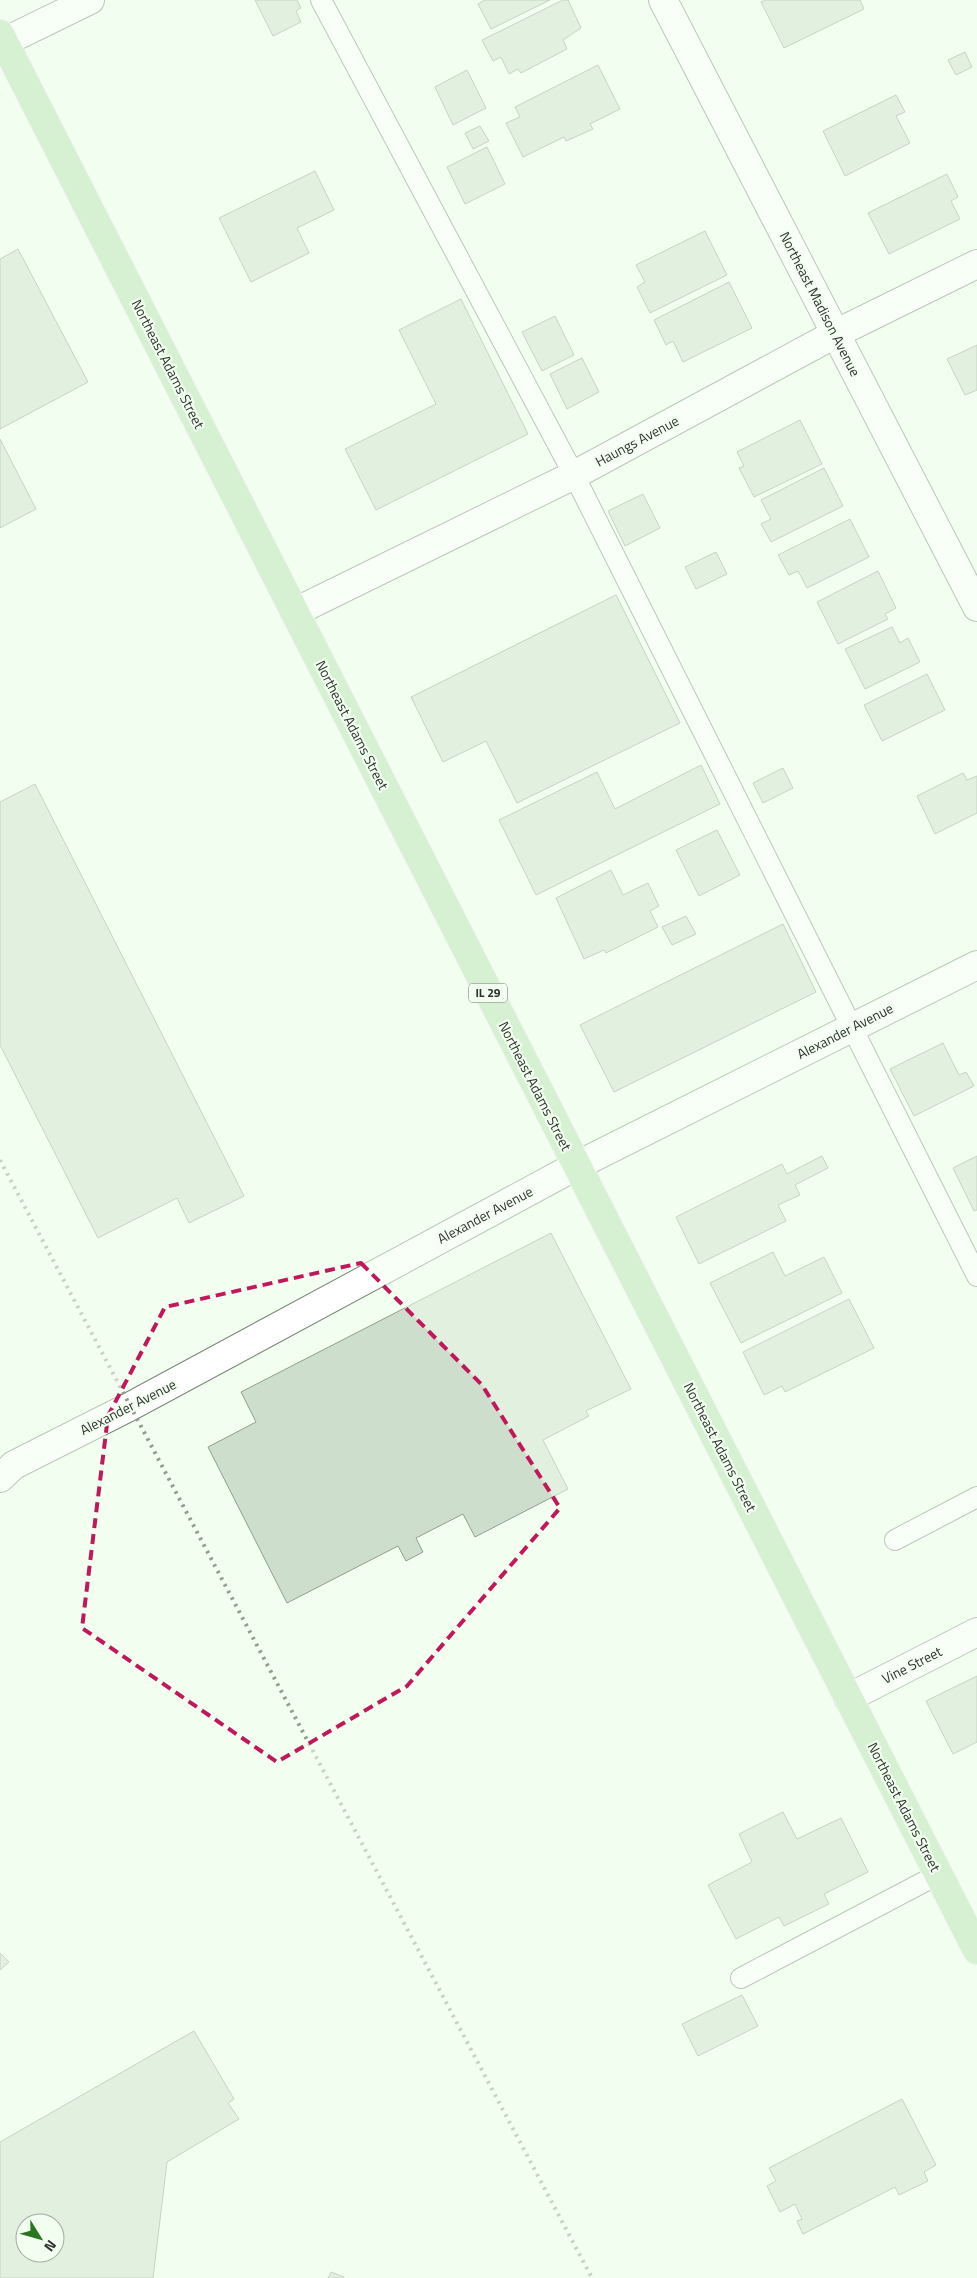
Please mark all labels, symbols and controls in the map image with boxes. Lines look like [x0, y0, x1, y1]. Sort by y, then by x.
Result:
street label: Northeast Madison Avenue [775, 228, 866, 380]
street label: Northeast Adams Street [127, 295, 210, 432]
street label: Haungs Avenue [591, 410, 682, 471]
street label: Northeast Adams Street [311, 656, 394, 793]
road number: IL 29 [469, 984, 507, 1002]
street label: Alexander Avenue [793, 997, 897, 1064]
street label: Northeast Adams Street [494, 1017, 577, 1154]
street label: Alexander Avenue [433, 1181, 536, 1249]
street label: Alexander Avenue [76, 1373, 180, 1440]
street label: Northeast Adams Street [679, 1378, 762, 1515]
street label: Vine Street [878, 1640, 946, 1689]
street label: Northeast Adams Street [863, 1738, 946, 1875]
north arrow [15, 2213, 65, 2263]
text: N [39, 2236, 62, 2256]

